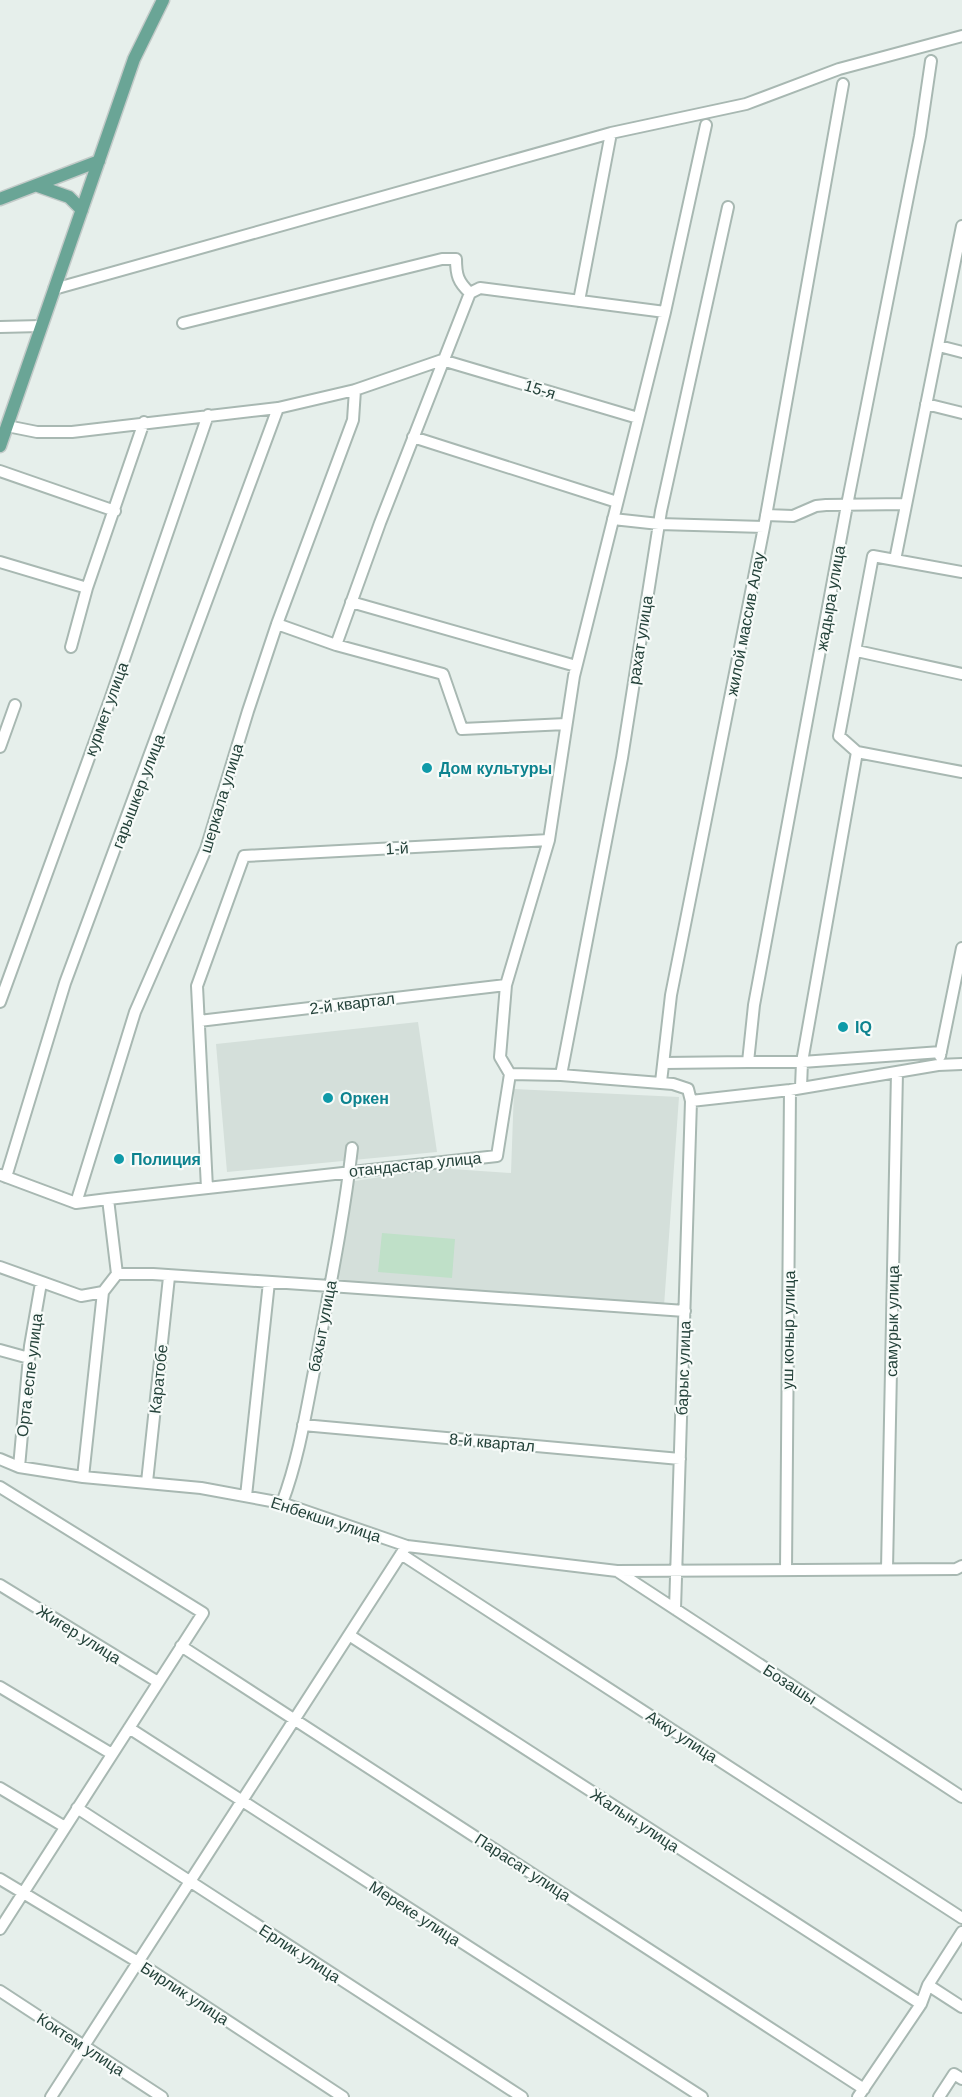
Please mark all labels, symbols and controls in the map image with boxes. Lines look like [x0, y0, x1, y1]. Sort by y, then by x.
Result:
street label: 15-я [522, 377, 558, 402]
street label: жадыра улица [813, 544, 848, 652]
street label: жилой массив Алау [723, 551, 768, 697]
street label: рахат улица [625, 594, 656, 686]
street label: курмет улица [82, 660, 131, 759]
street label: гарышкер улица [109, 732, 168, 851]
street label: шеркала улица [197, 741, 246, 855]
place label: Дом культуры [439, 760, 552, 777]
marker: Дом культуры [420, 761, 434, 775]
street label: 1-й [385, 839, 409, 858]
street label: 2-й квартал [308, 990, 396, 1017]
place label: IQ [855, 1019, 872, 1036]
marker: IQ [836, 1020, 850, 1034]
place label: Оркен [340, 1090, 389, 1107]
marker: Оркен [321, 1091, 335, 1105]
street label: отандастар улица [348, 1149, 482, 1180]
place label: Полиция [131, 1151, 201, 1168]
marker: Полиция [112, 1152, 126, 1166]
street label: самурык улица [883, 1265, 902, 1377]
street label: уш коныр улица [779, 1270, 798, 1390]
street label: бахыт улица [305, 1279, 340, 1373]
street label: Орта еспе улица [13, 1312, 46, 1438]
street label: барыс улица [673, 1320, 694, 1416]
street label: Каратобе [146, 1343, 171, 1415]
street label: 8-й квартал [448, 1430, 535, 1455]
street label: Енбекши улица [269, 1494, 383, 1545]
street label: Жигер улица [34, 1602, 124, 1667]
street label: Бозашы [760, 1661, 819, 1708]
street label: Акку улица [643, 1707, 721, 1766]
street label: Жалын улица [587, 1786, 682, 1855]
street label: Парасат улица [472, 1830, 574, 1905]
street label: Мереке улица [366, 1878, 463, 1949]
street label: Ерлик улица [256, 1921, 343, 1986]
street label: Бирлик улица [138, 1959, 232, 2028]
street label: Коктем улица [34, 2010, 128, 2079]

